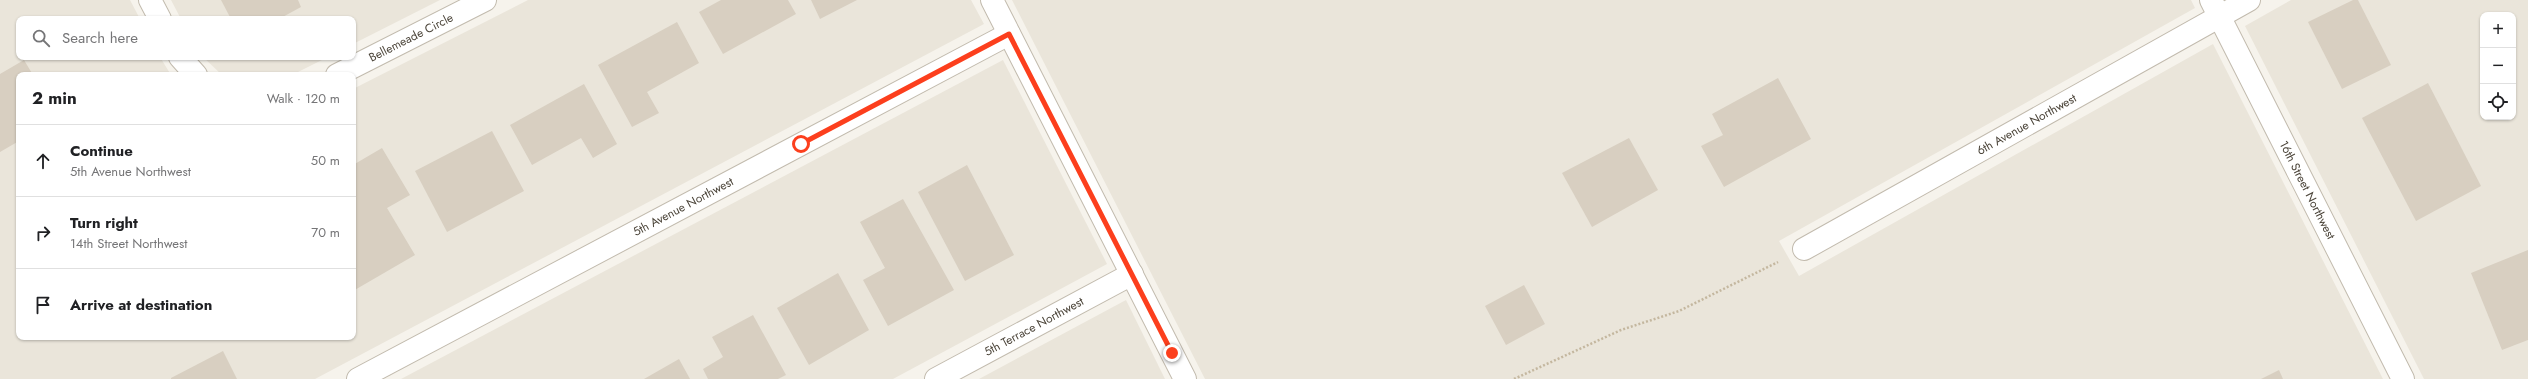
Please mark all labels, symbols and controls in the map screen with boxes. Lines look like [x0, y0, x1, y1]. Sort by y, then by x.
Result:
street label: Bellemeade Circle [366, 9, 456, 66]
map controls [2480, 12, 2516, 120]
button: + [2480, 12, 2516, 48]
search box [16, 16, 356, 60]
icon: search [30, 27, 52, 49]
text: Search here [62, 27, 138, 49]
button: − [2480, 48, 2516, 84]
button: locate [2480, 84, 2516, 120]
text: 2 min [32, 86, 77, 110]
text: Walk · 120 m [267, 89, 340, 108]
street label: 6th Avenue Northwest [1973, 89, 2080, 160]
route start [792, 135, 810, 153]
street label: 16th Street Northwest [2275, 138, 2340, 243]
text: Continue [70, 140, 133, 162]
icon: ahead [32, 150, 54, 172]
text: 50 m [311, 151, 340, 170]
text: 5th Avenue Northwest [70, 162, 191, 181]
street label: 5th Avenue Northwest [630, 173, 737, 241]
text: Turn right [70, 212, 138, 234]
icon: right [32, 222, 54, 244]
text: 70 m [311, 223, 340, 242]
text: 14th Street Northwest [70, 234, 187, 253]
street label: 5th Terrace Northwest [981, 292, 1087, 361]
icon: arrive [32, 294, 54, 316]
text: Arrive at destination [70, 294, 212, 316]
route end [1163, 344, 1181, 362]

